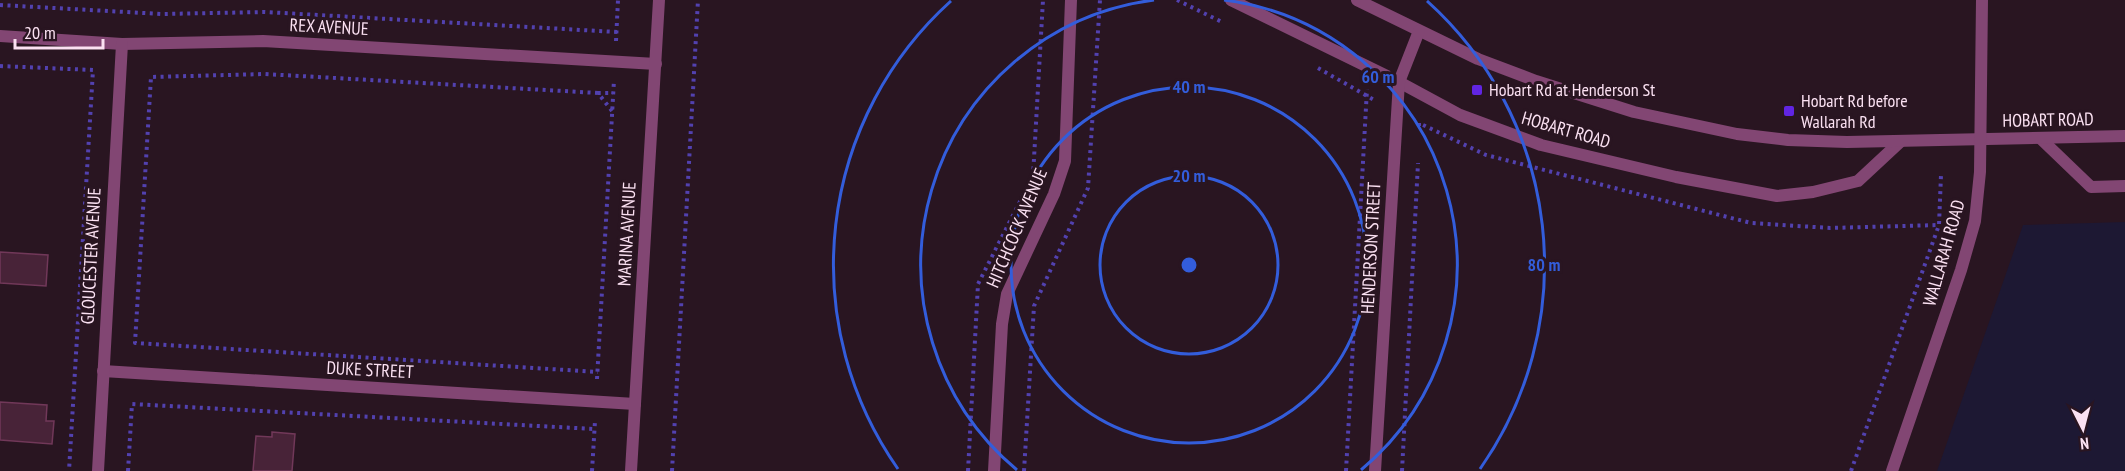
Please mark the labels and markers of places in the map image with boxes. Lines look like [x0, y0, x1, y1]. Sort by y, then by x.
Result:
place label: Hobart Rd at Henderson St [1489, 78, 1655, 101]
marker: Hobart Rd at Henderson St [1470, 83, 1484, 97]
place label: Hobart Rd before Wallarah Rd [1801, 89, 1908, 133]
marker: Hobart Rd before Wallarah Rd [1782, 104, 1796, 118]
centre of rings [1179, 255, 1199, 275]

